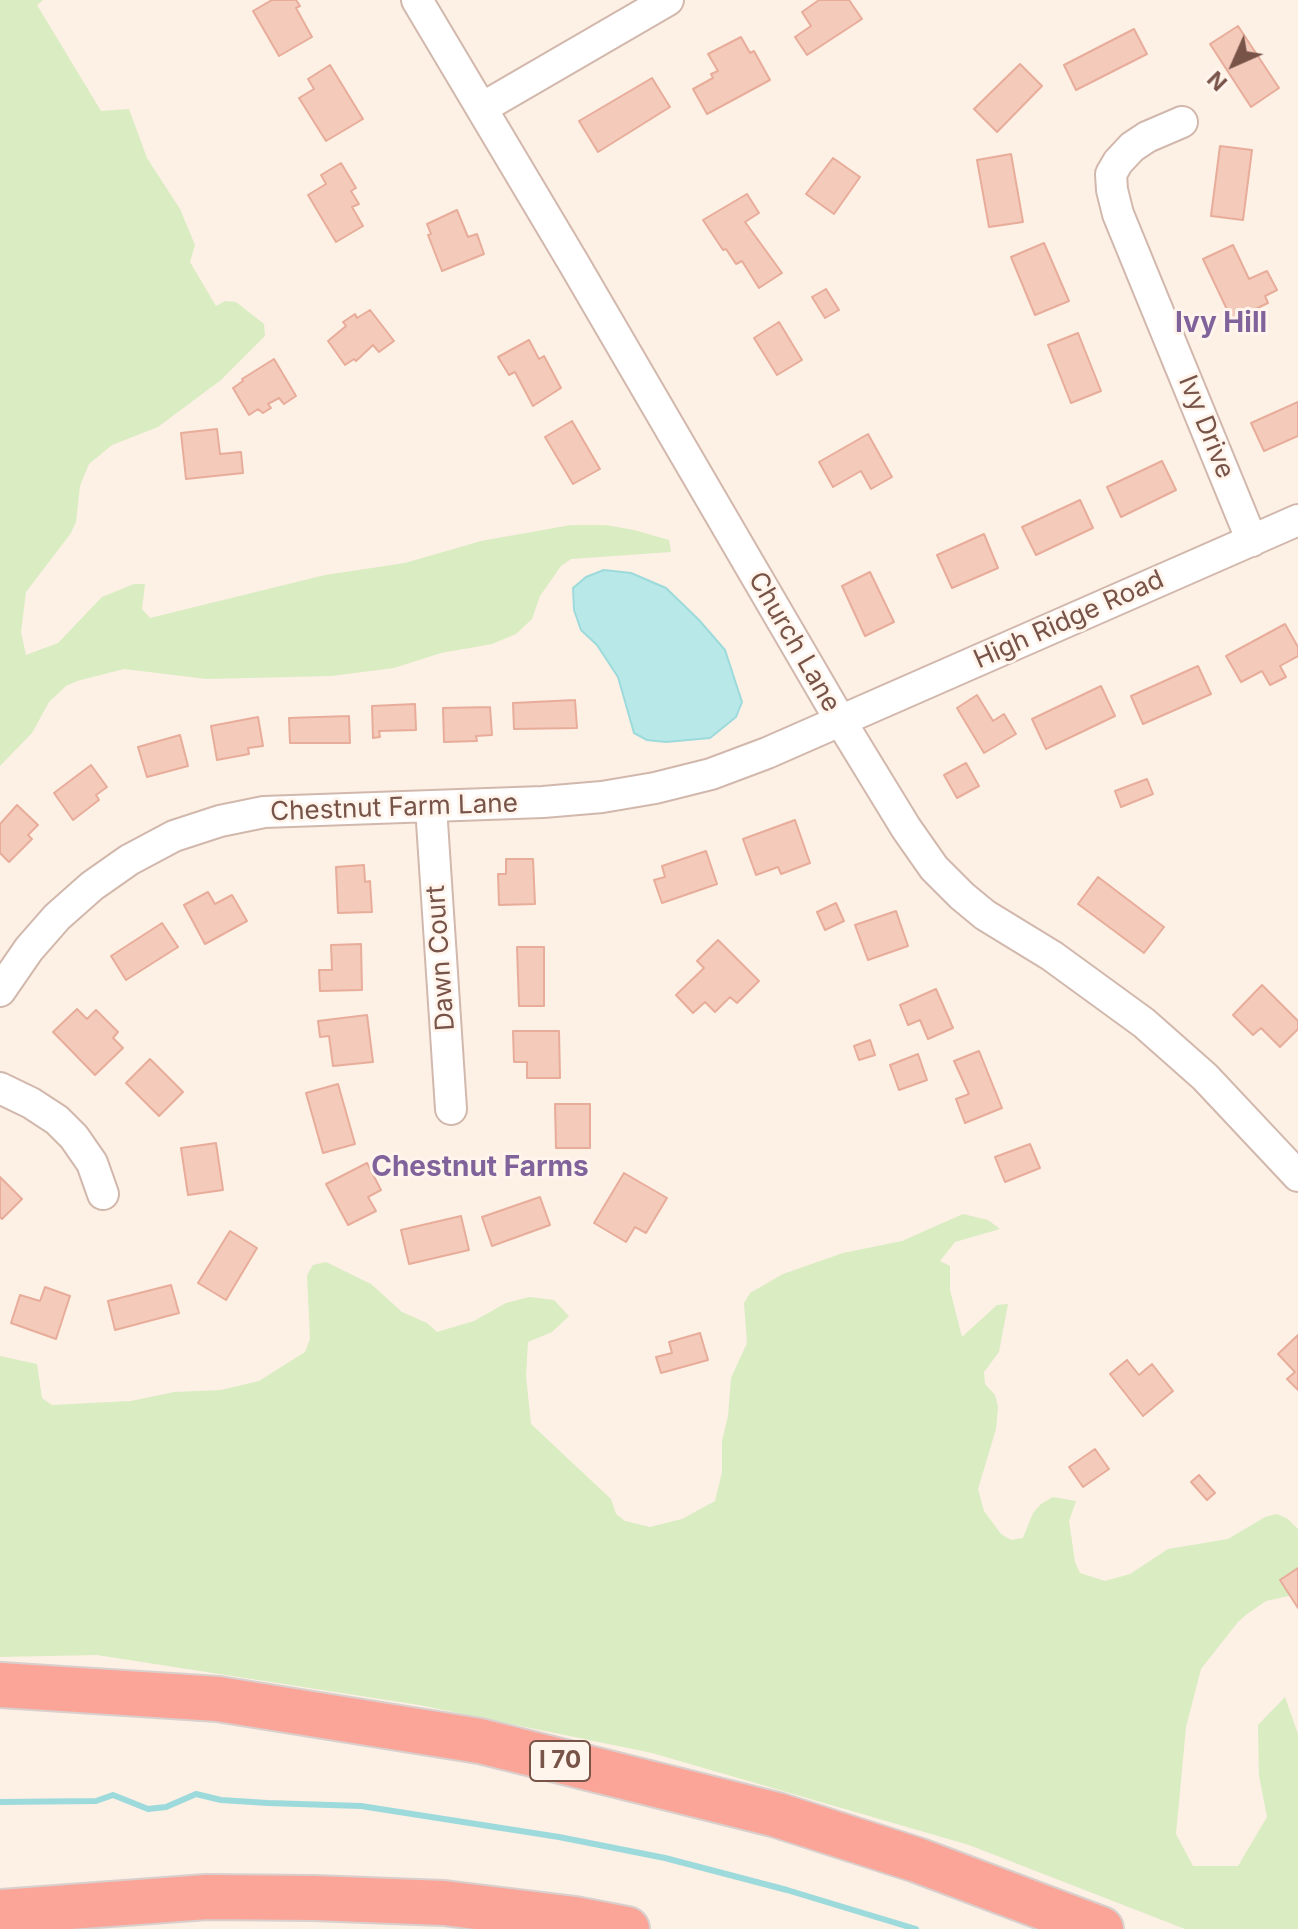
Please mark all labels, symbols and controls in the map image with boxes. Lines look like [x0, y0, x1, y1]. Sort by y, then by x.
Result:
north arrow [1194, 24, 1274, 104]
text: N [1202, 66, 1232, 96]
district label: Ivy Hill [1175, 307, 1267, 341]
street label: Ivy Drive [1171, 371, 1241, 483]
street label: High Ridge Road [969, 564, 1169, 676]
street label: Church Lane [741, 566, 847, 718]
street label: Chestnut Farm Lane [270, 788, 518, 828]
street label: Dawn Court [420, 884, 462, 1032]
district label: Chestnut Farms [371, 1151, 589, 1185]
road number: I 70 [530, 1741, 590, 1781]

